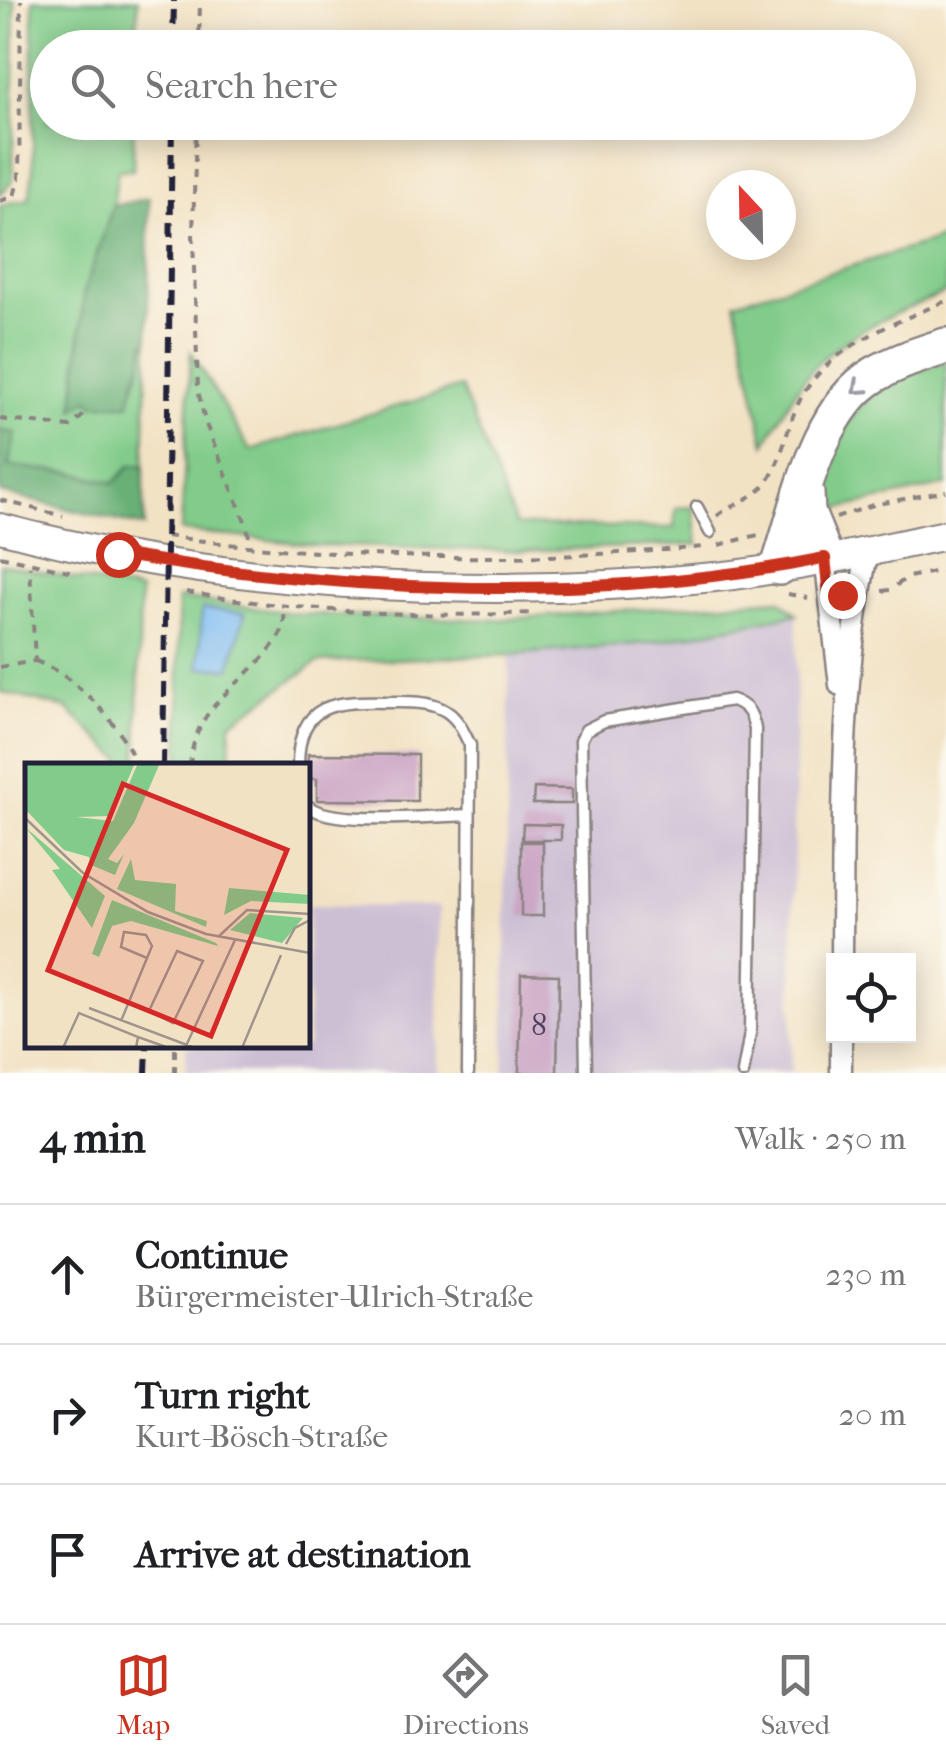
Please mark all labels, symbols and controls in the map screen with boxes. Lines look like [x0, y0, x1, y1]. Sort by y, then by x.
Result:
search box [30, 30, 916, 140]
icon: search [65, 58, 120, 113]
text: Search here [145, 63, 338, 108]
north arrow [706, 170, 796, 260]
one-way arrow [852, 376, 871, 394]
route start [96, 532, 142, 578]
route end [820, 573, 866, 619]
inset map [25, 763, 310, 1048]
map controls [826, 953, 916, 1043]
button: locate [826, 953, 916, 1043]
house number: 8 [531, 1006, 547, 1043]
text: 4 min [40, 1114, 146, 1163]
text: Walk · 250 m [735, 1120, 906, 1157]
text: Continue [135, 1233, 288, 1278]
icon: ahead [40, 1247, 95, 1302]
text: 230 m [825, 1256, 906, 1293]
text: Bürgermeister-Ulrich-Straße [135, 1278, 533, 1315]
text: Turn right [135, 1373, 310, 1418]
icon: right [40, 1387, 95, 1442]
text: 20 m [838, 1396, 906, 1433]
text: Kurt-Bösch-Straße [135, 1418, 388, 1455]
icon: arrive [40, 1527, 95, 1582]
text: Arrive at destination [135, 1532, 471, 1577]
tab: Map [116, 1648, 171, 1741]
tab: Directions [403, 1648, 529, 1741]
tab: Saved [761, 1648, 830, 1741]

